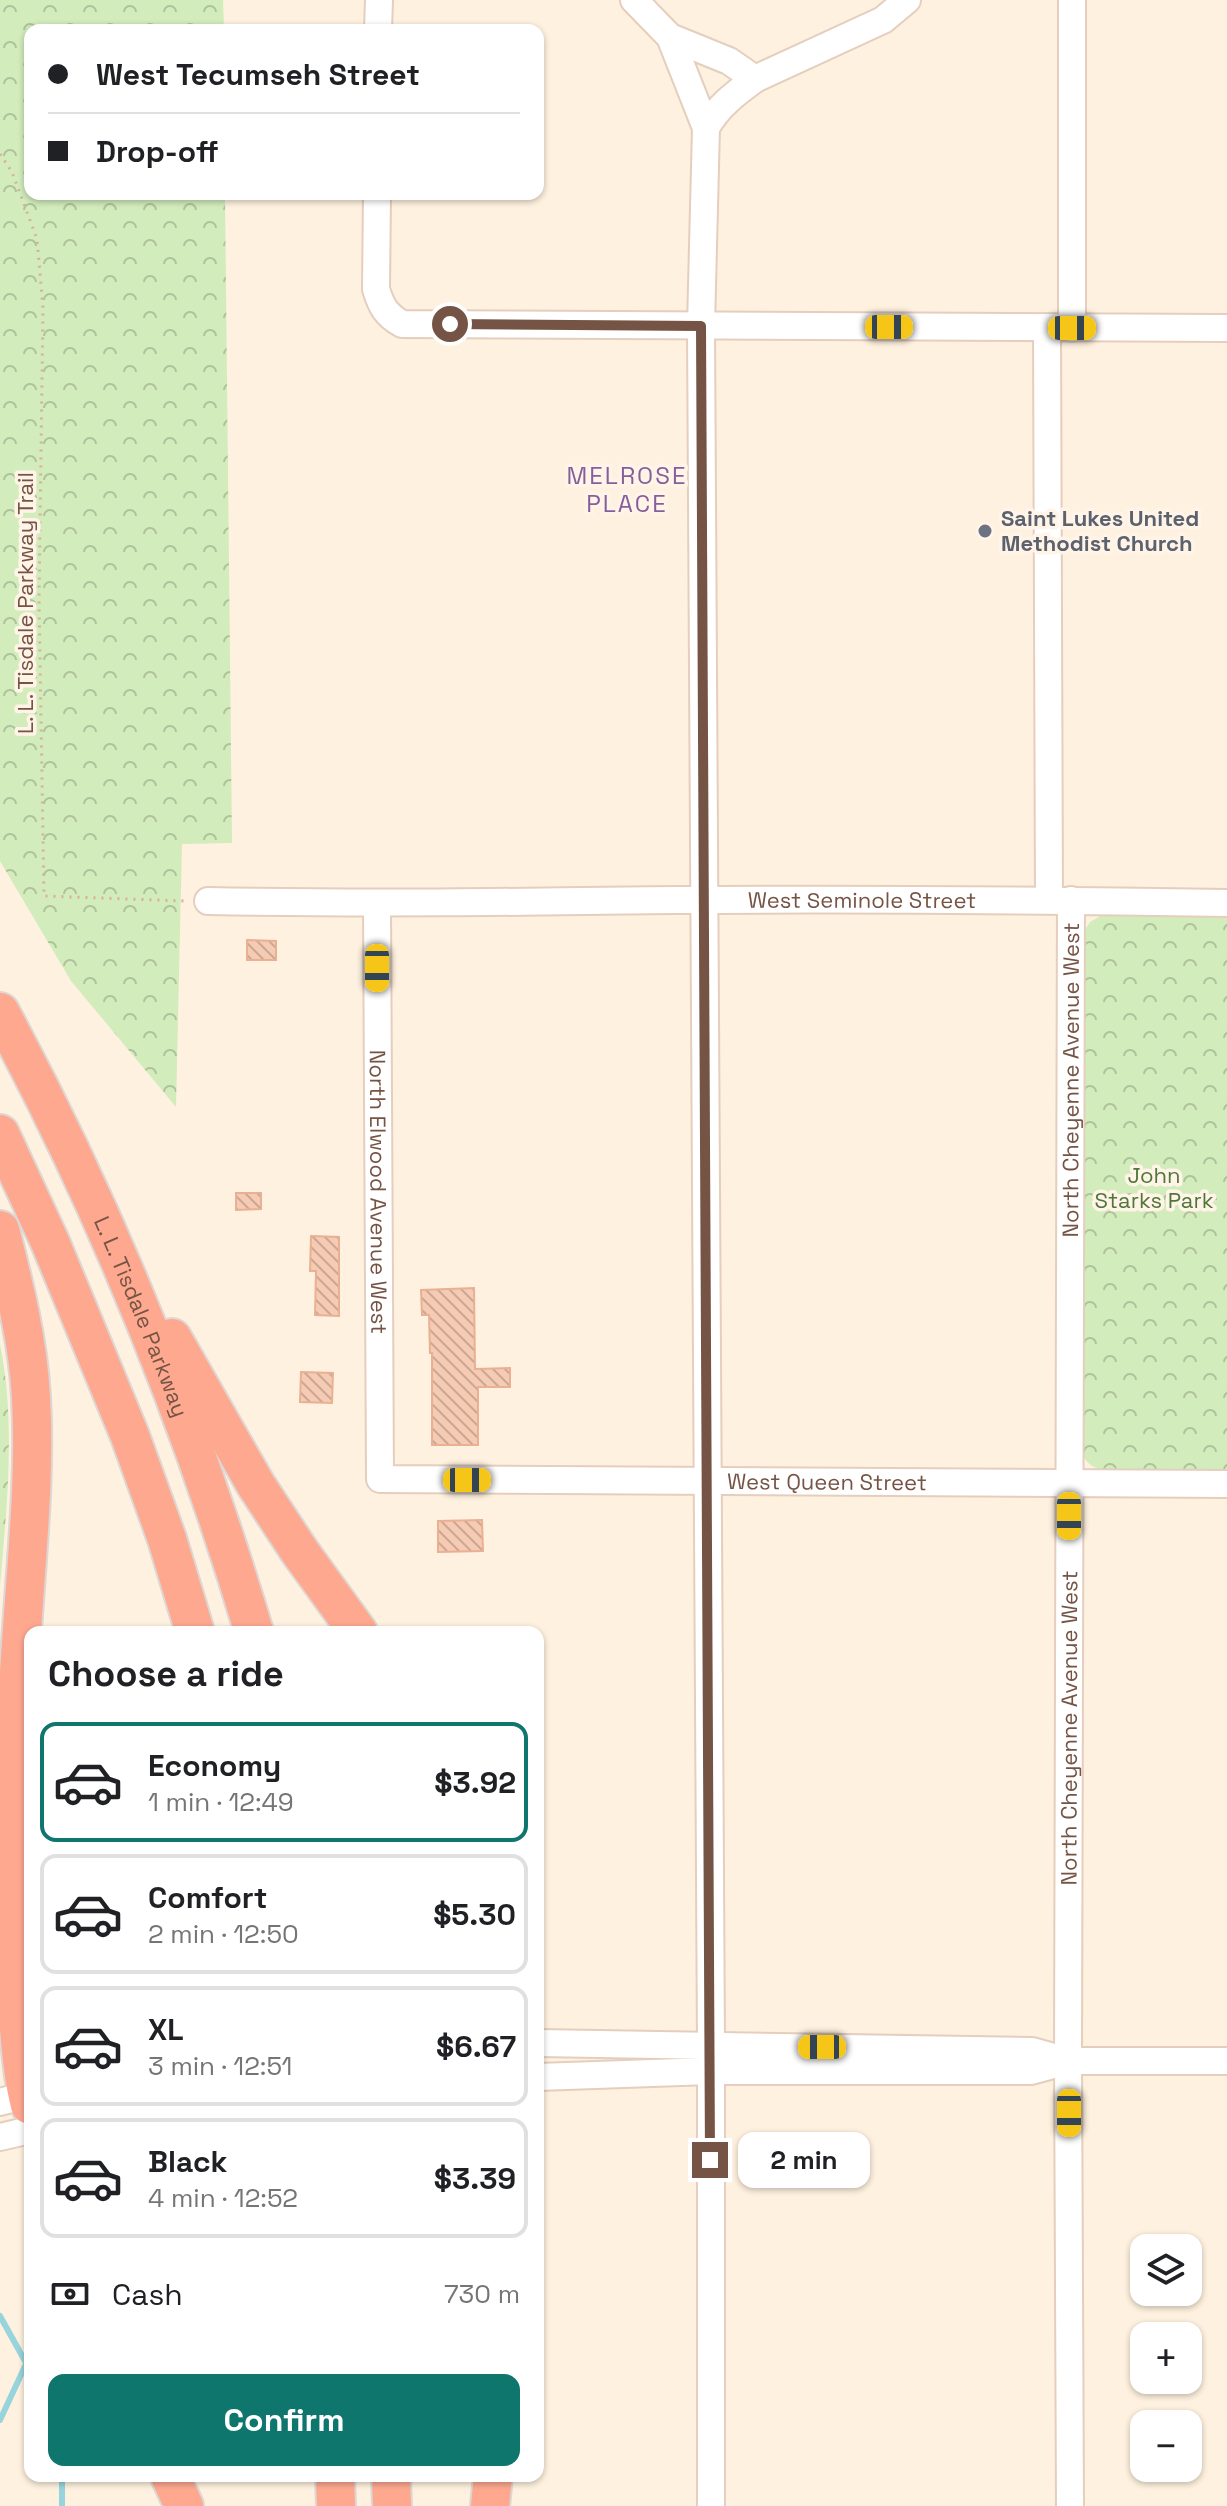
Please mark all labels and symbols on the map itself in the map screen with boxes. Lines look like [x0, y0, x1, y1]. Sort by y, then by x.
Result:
route start [432, 306, 468, 342]
car [865, 315, 913, 339]
car [1048, 316, 1096, 340]
district label: MELROSE PLACE [567, 460, 687, 519]
street label: L. L. Tisdale Parkway Trail [11, 472, 39, 734]
place label: Saint Lukes United Methodist Church [1001, 504, 1199, 557]
marker: Saint Lukes United Methodist Church [976, 522, 994, 540]
street label: West Seminole Street [748, 886, 976, 914]
street label: North Cheyenne Avenue West [1056, 922, 1085, 1238]
car [365, 944, 389, 992]
street label: North Elwood Avenue West [364, 1050, 393, 1334]
park label: John Starks Park [1094, 1161, 1214, 1214]
street label: L. L. Tisdale Parkway [88, 1212, 195, 1421]
street label: West Queen Street [727, 1467, 927, 1496]
car [443, 1468, 491, 1492]
car [1057, 1492, 1081, 1540]
street label: North Cheyenne Avenue West [1054, 1570, 1083, 1886]
car [798, 2035, 846, 2059]
car [1057, 2089, 1081, 2137]
callout: 2 min [738, 2132, 870, 2188]
route end [692, 2142, 728, 2178]

